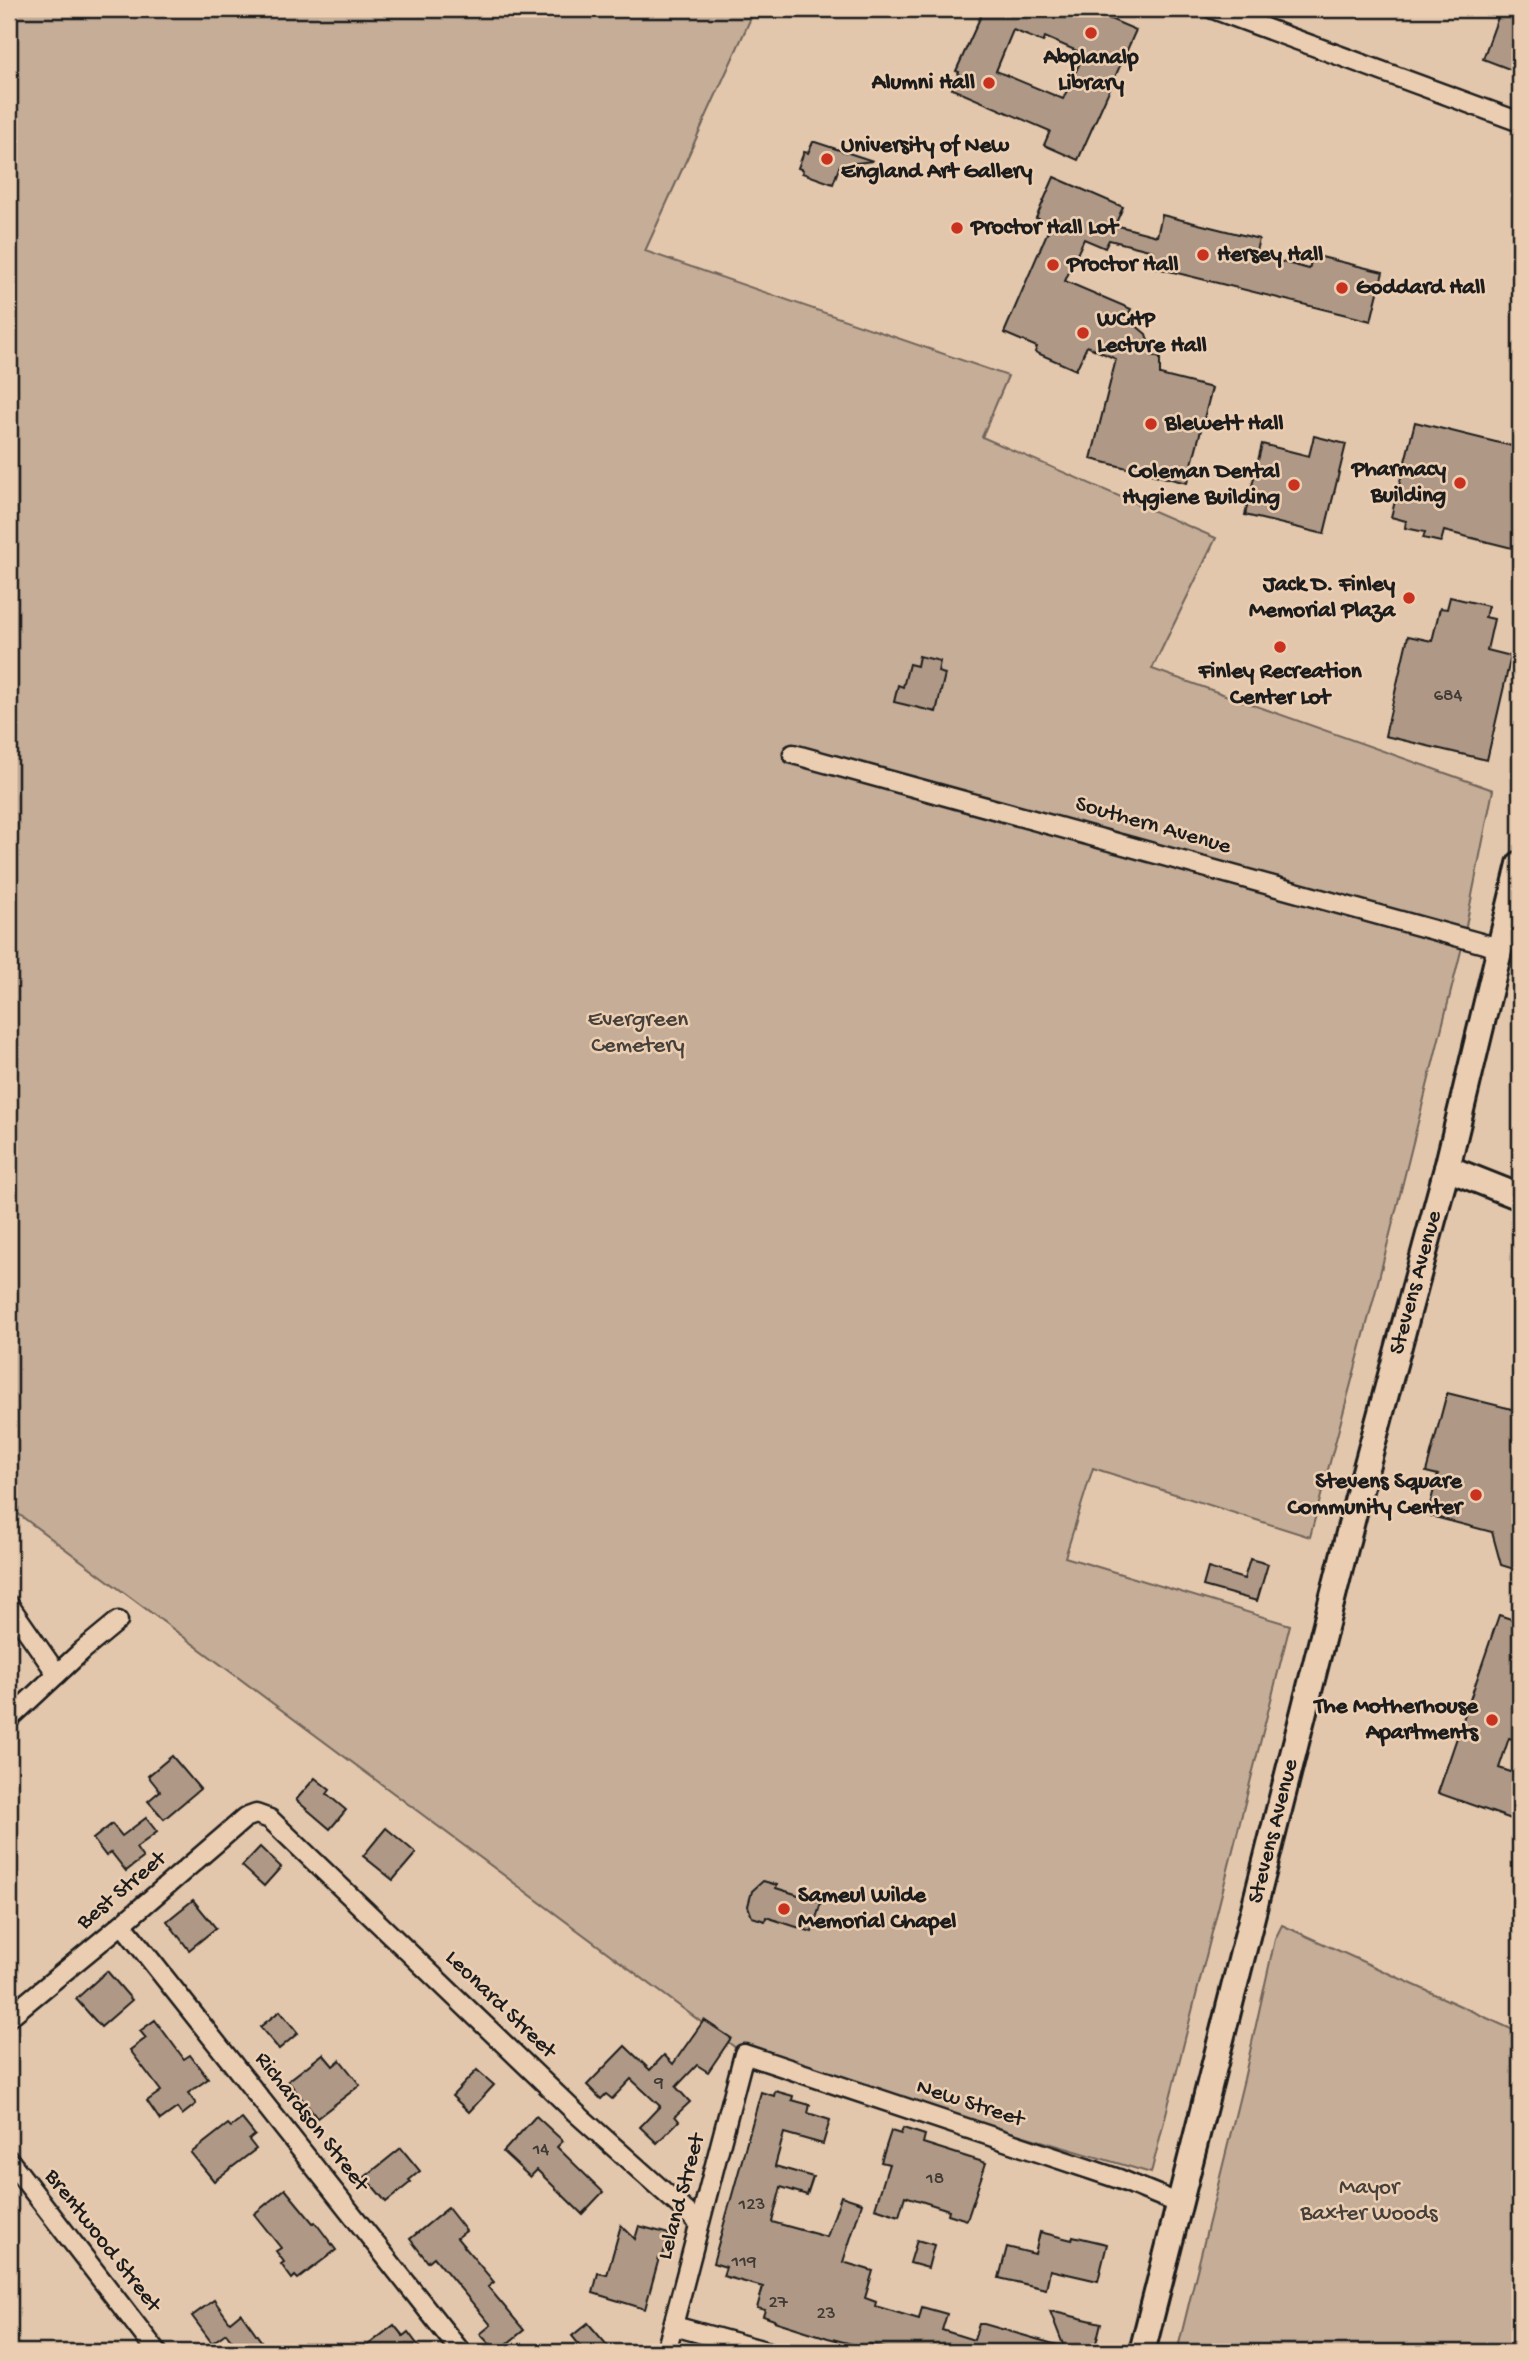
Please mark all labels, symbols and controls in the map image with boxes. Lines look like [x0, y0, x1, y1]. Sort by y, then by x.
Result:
marker: Abplanalp Library [1083, 25, 1099, 41]
place label: Abplanalp Library [1043, 45, 1139, 98]
place label: Alumni Hall [871, 70, 975, 97]
marker: Alumni Hall [981, 75, 997, 91]
place label: University of New England Art Gallery [841, 133, 1033, 186]
marker: University of New England Art Gallery [819, 151, 835, 167]
place label: Proctor Hall Lot [969, 215, 1120, 242]
marker: Proctor Hall Lot [949, 220, 965, 236]
place label: Hersey Hall [1217, 242, 1323, 269]
marker: Hersey Hall [1195, 247, 1211, 263]
place label: Proctor Hall [1065, 252, 1179, 279]
marker: Proctor Hall [1045, 257, 1061, 273]
place label: Goddard Hall [1356, 275, 1485, 302]
marker: Goddard Hall [1334, 280, 1350, 296]
place label: WCHP Lecture Hall [1096, 307, 1207, 360]
marker: WCHP Lecture Hall [1075, 325, 1091, 341]
place label: Blewett Hall [1164, 411, 1284, 438]
marker: Blewett Hall [1143, 416, 1159, 432]
place label: Pharmacy Building [1350, 457, 1447, 510]
place label: Coleman Dental Hygiene Building [1122, 459, 1280, 512]
marker: Pharmacy Building [1452, 475, 1468, 491]
marker: Coleman Dental Hygiene Building [1286, 477, 1302, 493]
place label: Jack D. Finley Memorial Plaza [1249, 572, 1396, 625]
marker: Jack D. Finley Memorial Plaza [1401, 590, 1417, 606]
marker: Finley Recreation Center Lot [1272, 639, 1288, 655]
place label: Finley Recreation Center Lot [1197, 659, 1363, 712]
house number: 684 [1433, 685, 1463, 708]
street label: Southern Avenue [1072, 791, 1235, 861]
park label: Evergreen Cemetery [588, 1007, 688, 1060]
street label: Stevens Avenue [1384, 1207, 1449, 1358]
place label: Stevens Square Community Center [1287, 1469, 1465, 1522]
marker: Stevens Square Community Center [1468, 1487, 1484, 1503]
place label: The Motherhouse Apartments [1312, 1694, 1480, 1747]
marker: The Motherhouse Apartments [1484, 1712, 1500, 1728]
street label: Stevens Avenue [1242, 1755, 1305, 1906]
street label: Best Street [71, 1845, 173, 1937]
place label: Sameul Wilde Memorial Chapel [798, 1883, 956, 1936]
marker: Sameul Wilde Memorial Chapel [776, 1901, 792, 1917]
street label: Leonard Street [439, 1945, 562, 2066]
street label: Richardson Street [248, 2047, 375, 2198]
house number: 9 [653, 2072, 664, 2095]
street label: New Street [913, 2074, 1029, 2135]
street label: Leland Street [652, 2130, 712, 2263]
house number: 14 [532, 2139, 549, 2162]
street label: Brentwood Street [37, 2163, 167, 2319]
house number: 18 [925, 2168, 944, 2191]
park label: Mayor Baxter Woods [1300, 2175, 1438, 2228]
house number: 123 [738, 2194, 766, 2217]
house number: 119 [731, 2251, 757, 2274]
house number: 27 [768, 2292, 789, 2315]
house number: 23 [816, 2303, 836, 2326]

